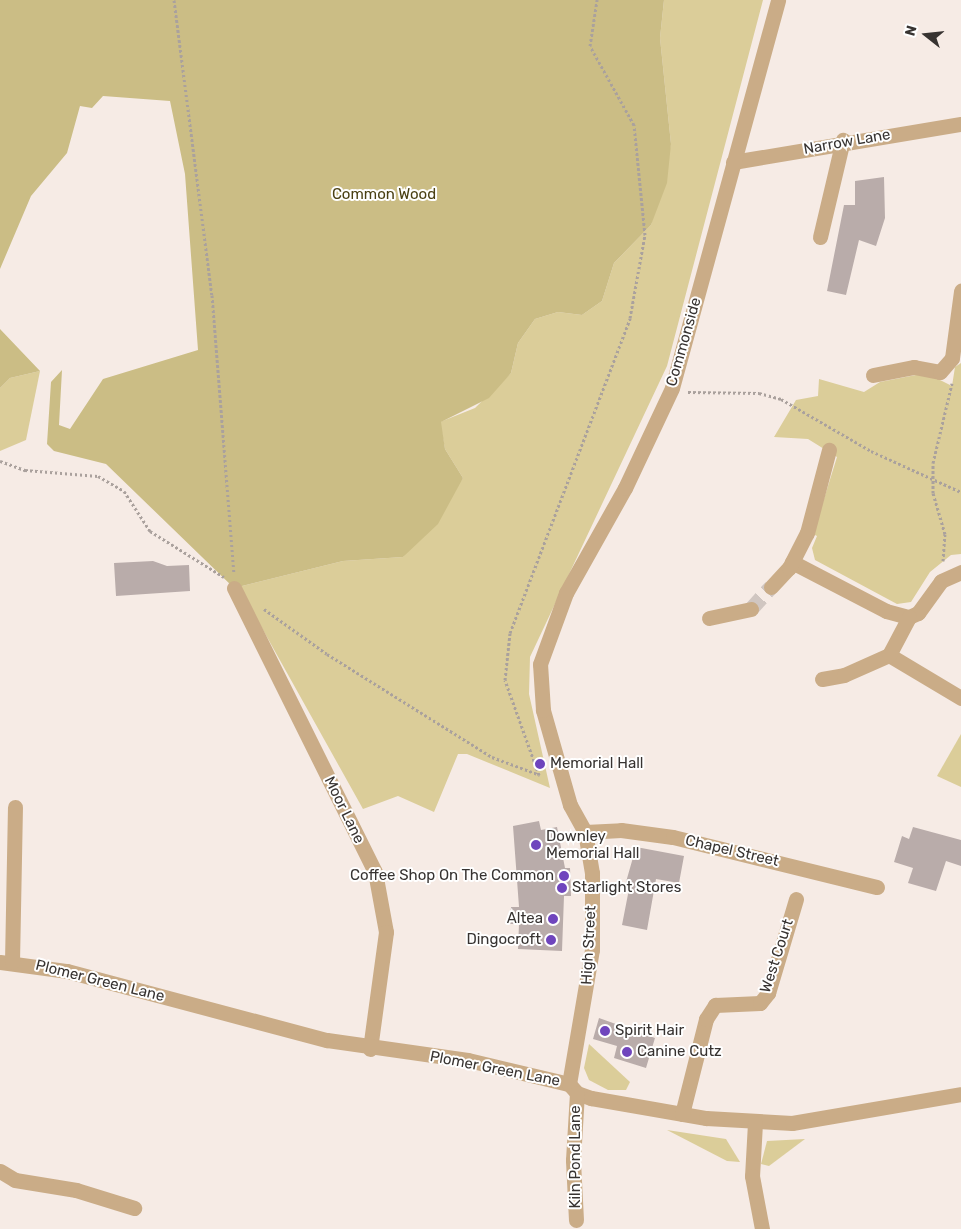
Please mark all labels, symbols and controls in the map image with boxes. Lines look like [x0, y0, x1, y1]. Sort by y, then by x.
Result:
north arrow [901, 10, 951, 60]
text: N [902, 24, 921, 38]
street label: Narrow Lane [802, 125, 892, 159]
park label: Common Wood [332, 186, 436, 204]
street label: Commonside [663, 296, 705, 388]
place label: Memorial Hall [550, 755, 643, 773]
marker: Memorial Hall [534, 758, 546, 770]
street label: Moor Lane [320, 773, 368, 847]
place label: Downley Memorial Hall [546, 827, 639, 862]
street label: Chapel Street [683, 831, 781, 871]
marker: Downley Memorial Hall [530, 839, 542, 851]
place label: Coffee Shop On The Common [350, 867, 554, 885]
marker: Coffee Shop On The Common [558, 870, 570, 882]
place label: Starlight Stores [572, 879, 681, 897]
marker: Starlight Stores [556, 882, 568, 894]
street label: High Street [578, 905, 600, 985]
place label: Altea [507, 910, 543, 928]
marker: Altea [547, 913, 559, 925]
street label: West Court [757, 917, 797, 995]
place label: Dingocroft [466, 931, 541, 949]
marker: Dingocroft [545, 934, 557, 946]
street label: Plomer Green Lane [34, 956, 166, 1006]
place label: Spirit Hair [615, 1022, 684, 1040]
marker: Spirit Hair [599, 1025, 611, 1037]
place label: Canine Cutz [637, 1043, 722, 1061]
marker: Canine Cutz [621, 1046, 633, 1058]
street label: Plomer Green Lane [428, 1048, 562, 1090]
street label: Kiln Pond Lane [567, 1105, 585, 1209]

